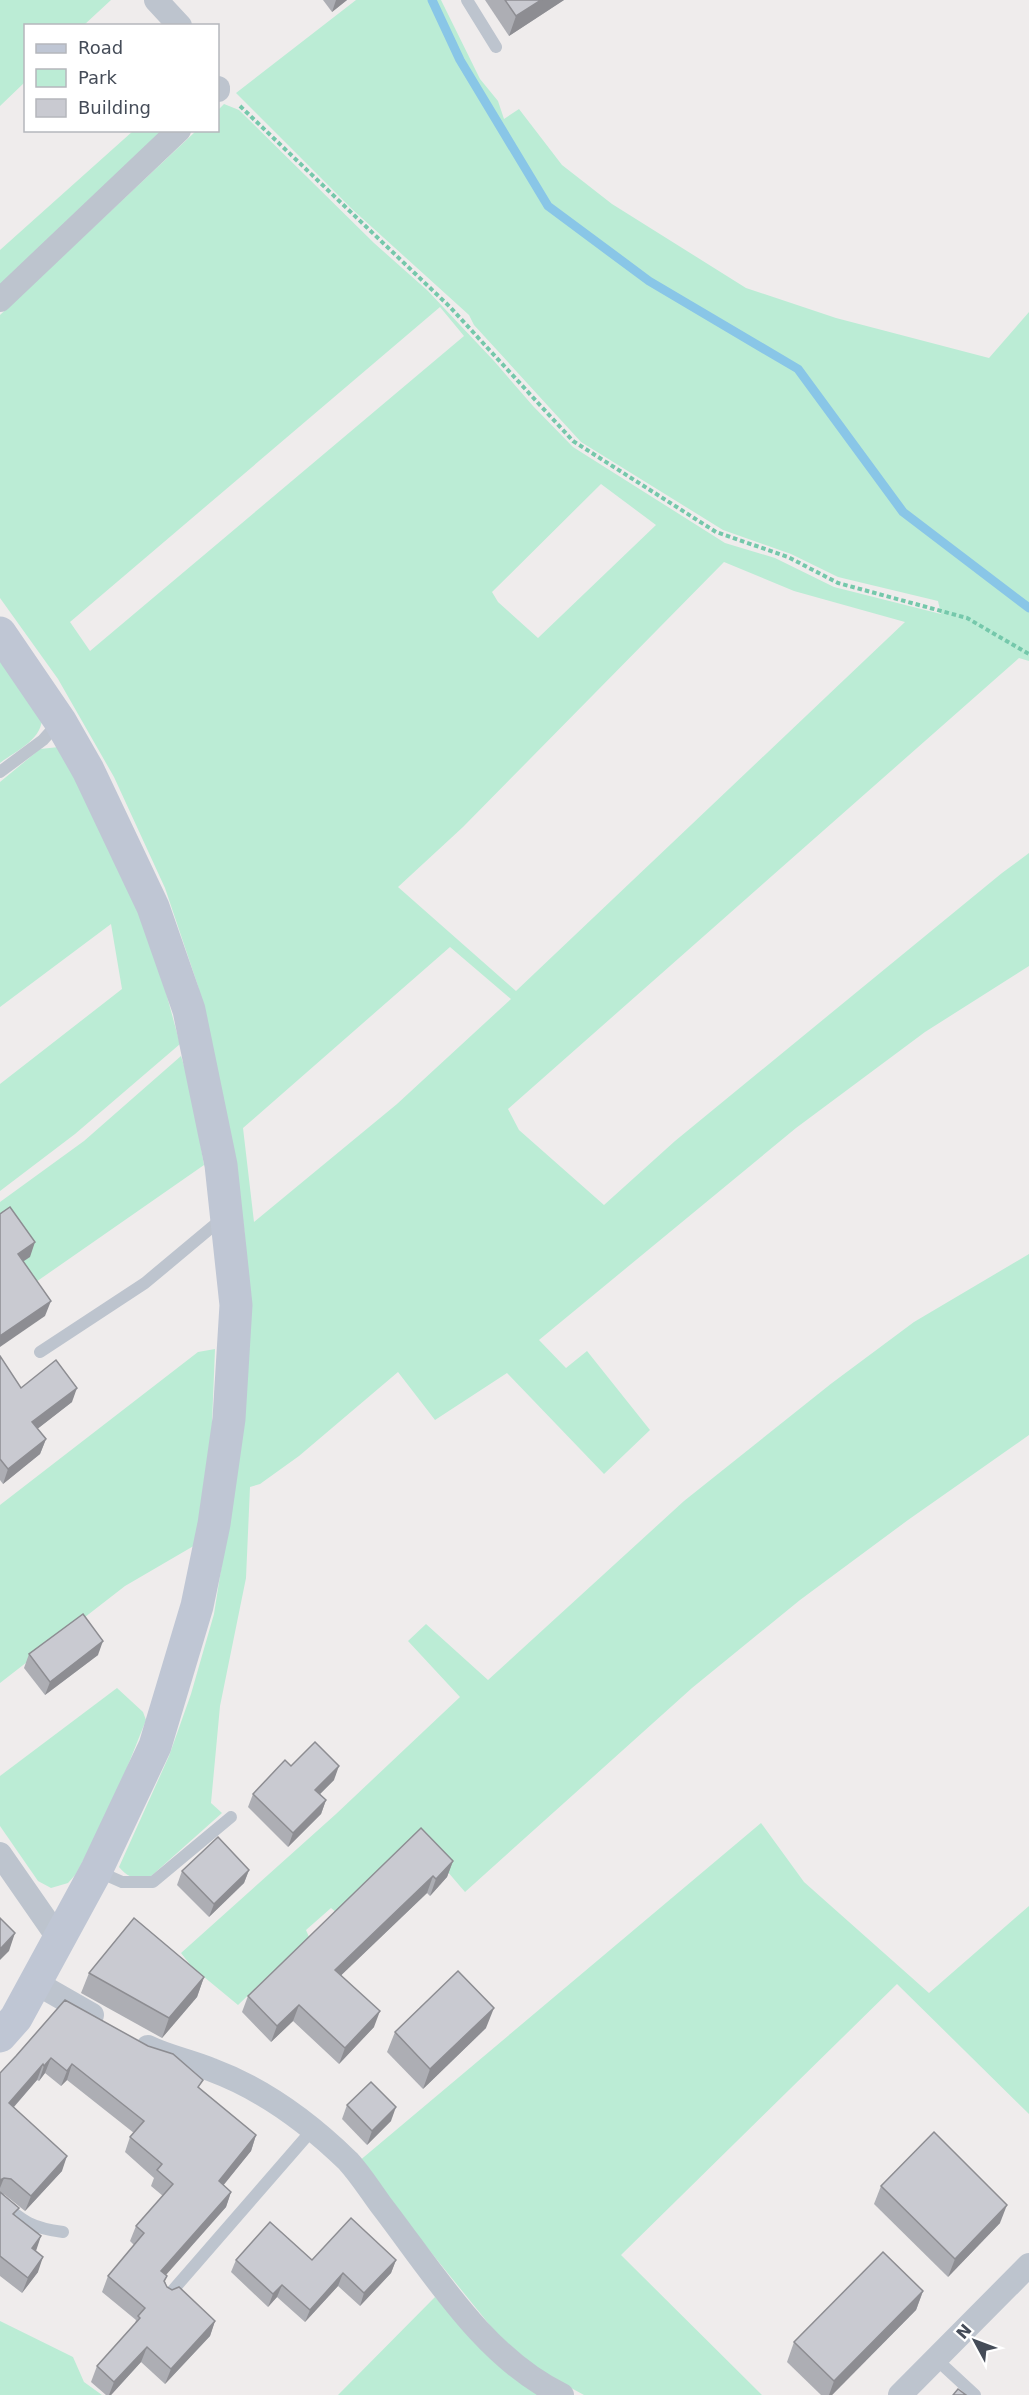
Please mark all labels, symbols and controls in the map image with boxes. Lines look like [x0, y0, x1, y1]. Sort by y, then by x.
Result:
legend [24, 24, 219, 132]
text: Road [78, 37, 123, 58]
text: Park [78, 67, 117, 88]
text: Building [78, 97, 151, 118]
north arrow [945, 2311, 1005, 2371]
text: N [952, 2320, 976, 2343]

